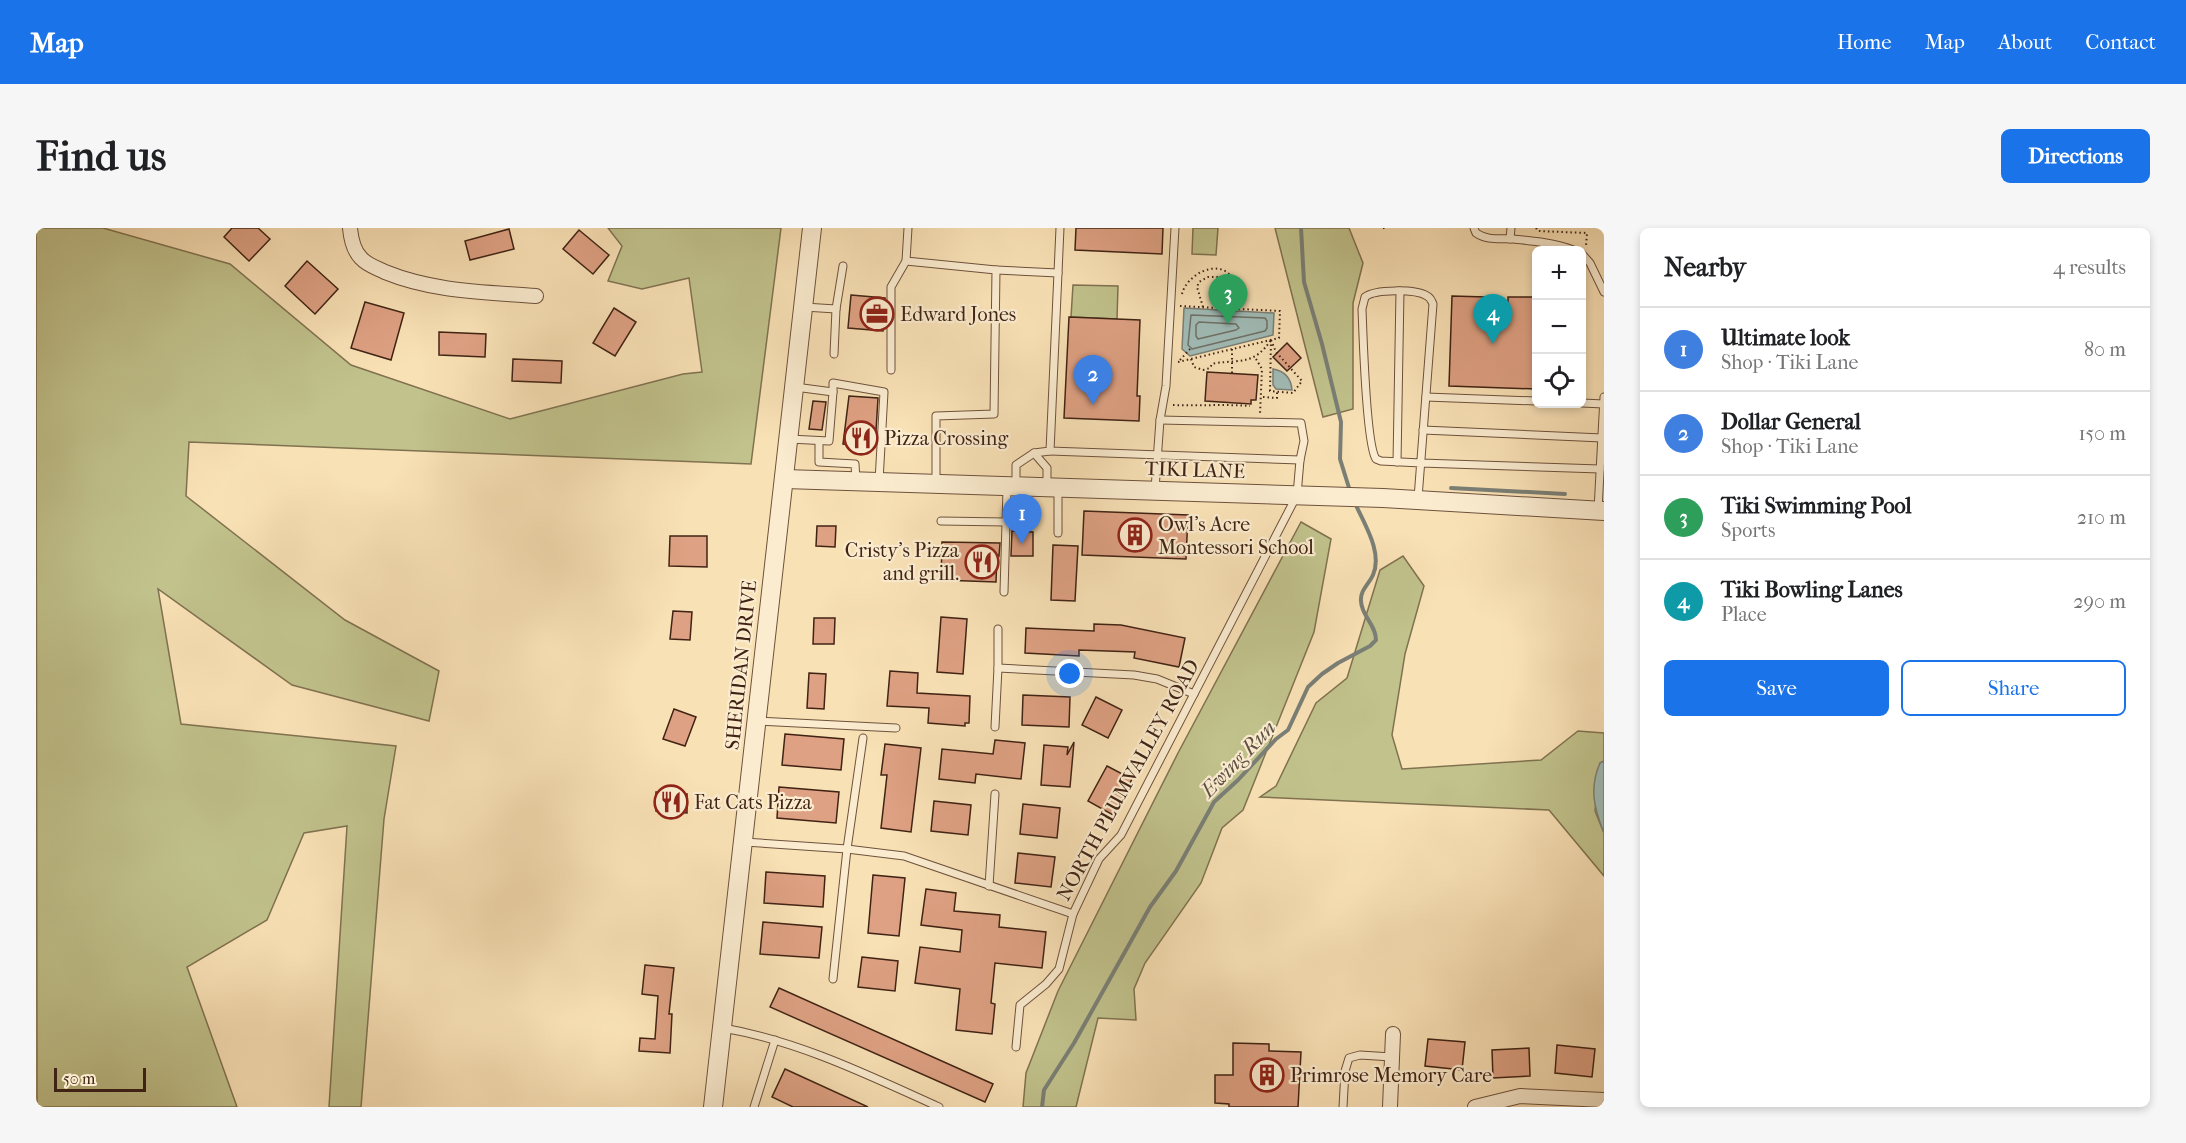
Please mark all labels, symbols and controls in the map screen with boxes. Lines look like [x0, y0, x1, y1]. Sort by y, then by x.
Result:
text: Map [30, 26, 84, 59]
text: Home [1837, 30, 1892, 54]
text: Map [1925, 30, 1965, 54]
text: About [1998, 30, 2052, 54]
text: Contact [2085, 30, 2156, 54]
button: Directions [2001, 129, 2150, 183]
text: Find us [36, 132, 166, 181]
map controls [1532, 246, 1586, 408]
button: + [1532, 246, 1586, 300]
text: Nearby [1664, 252, 1746, 283]
text: 4 results [2053, 256, 2126, 279]
pin: 3 [1208, 274, 1248, 324]
pin: 4 [1474, 294, 1512, 344]
office icon: Edward Jones [859, 296, 895, 332]
button: − [1532, 300, 1586, 354]
place label: Edward Jones [900, 303, 1016, 326]
text: Ultimate look [1721, 325, 1850, 351]
text: 1 [1680, 338, 1687, 361]
text: 80 m [2084, 338, 2126, 361]
text: Shop · Tiki Lane [1721, 351, 1858, 374]
button: locate [1532, 354, 1586, 408]
pin: 2 [1074, 356, 1112, 405]
text: Dollar General [1721, 409, 1861, 435]
restaurant icon: Pizza Crossing [843, 420, 879, 456]
text: 2 [1678, 422, 1689, 445]
text: 150 m [2078, 422, 2126, 445]
place label: Pizza Crossing [884, 427, 1008, 450]
text: Shop · Tiki Lane [1721, 435, 1858, 458]
street label: TIKI LANE [1144, 457, 1246, 483]
text: Tiki Swimming Pool [1721, 493, 1912, 519]
pin: 1 [1002, 494, 1042, 544]
text: 3 [1679, 506, 1688, 529]
text: 210 m [2077, 506, 2126, 529]
place label: Owl's Acre Montessori School [1158, 513, 1314, 559]
building icon: Owl's Acre Montessori School [1117, 517, 1153, 553]
text: Sports [1721, 519, 1775, 542]
place label: Cristy's Pizza and grill. [845, 539, 960, 585]
restaurant icon: Cristy's Pizza and grill. [964, 544, 1000, 580]
text: Tiki Bowling Lanes [1721, 577, 1903, 603]
street label: SHERIDAN DRIVE [721, 579, 761, 751]
text: 4 [1678, 590, 1689, 613]
text: 290 m [2073, 590, 2126, 613]
text: Place [1721, 603, 1767, 626]
street label: NORTH PLUMVALLEY ROAD [1052, 655, 1204, 905]
your location [1055, 659, 1084, 688]
button: Save [1664, 660, 1889, 716]
button: Share [1901, 660, 2126, 716]
water label: Ewing Run [1194, 715, 1281, 804]
restaurant icon: Fat Cats Pizza [653, 784, 689, 820]
place label: Fat Cats Pizza [694, 791, 812, 814]
building icon: Primrose Memory Care [1249, 1057, 1285, 1093]
place label: Primrose Memory Care [1290, 1064, 1492, 1087]
scale bar [54, 1065, 146, 1092]
text: 50 m [63, 1069, 95, 1088]

